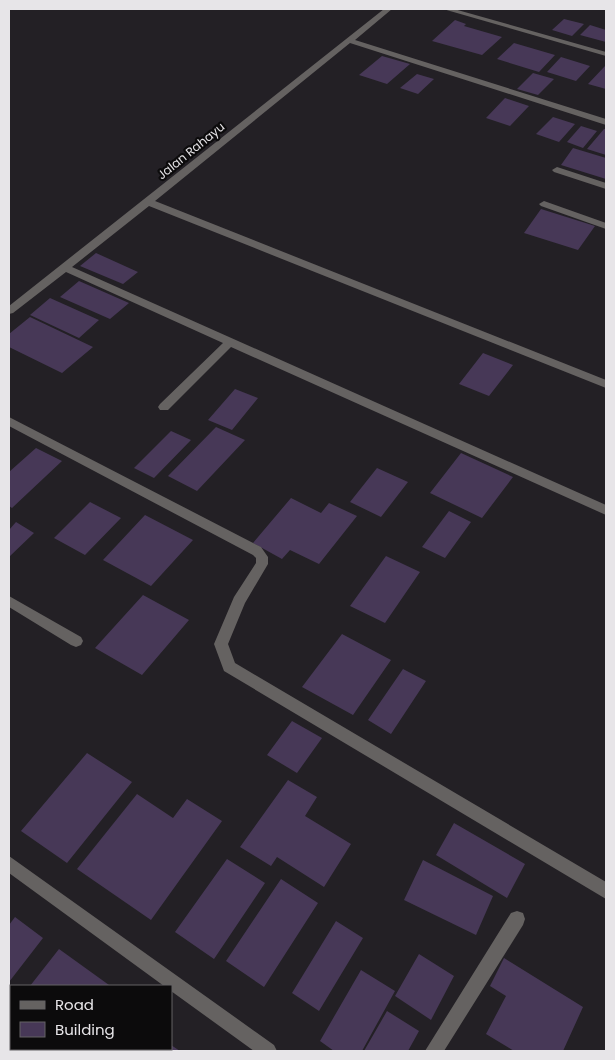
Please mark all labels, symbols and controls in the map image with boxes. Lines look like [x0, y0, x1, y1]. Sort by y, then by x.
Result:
street label: Jalan Rahayu [153, 118, 228, 183]
legend [10, 985, 172, 1050]
text: Road [55, 994, 94, 1015]
text: Building [55, 1019, 115, 1040]

